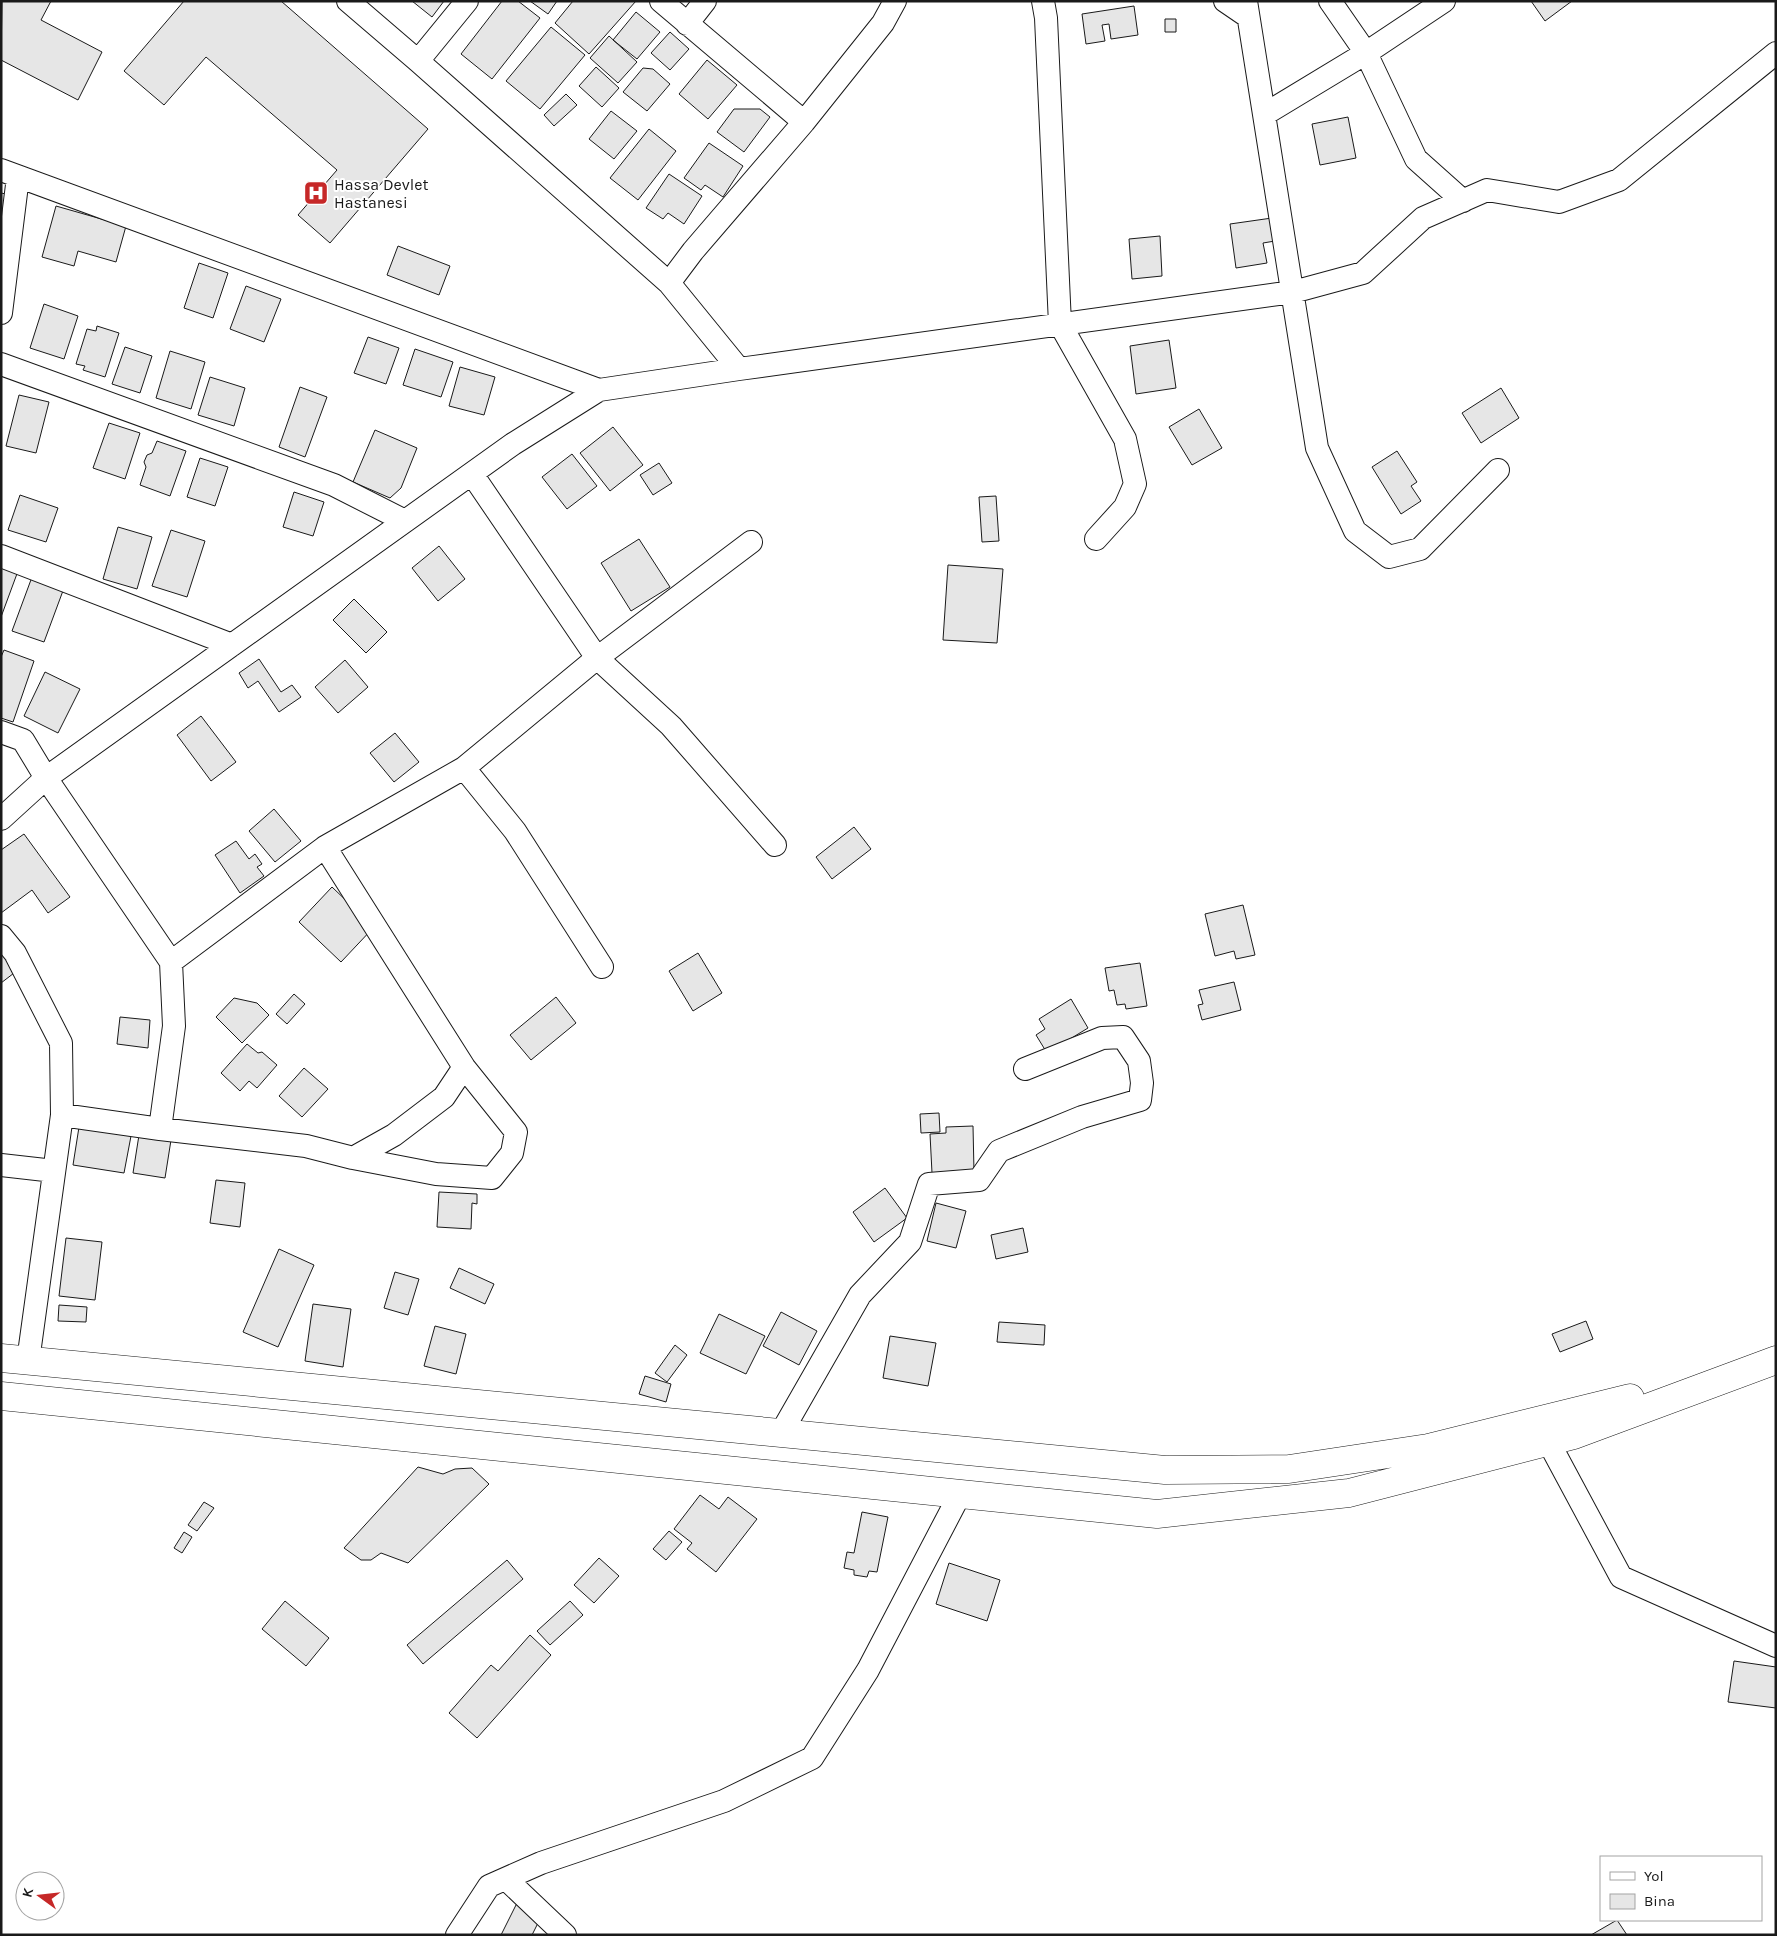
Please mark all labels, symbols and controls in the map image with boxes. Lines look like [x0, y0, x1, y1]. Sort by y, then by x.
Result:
place label: Hassa Devlet Hastanesi [334, 175, 428, 212]
hospital icon: Hassa Devlet Hastanesi [303, 180, 329, 206]
legend [1600, 1856, 1762, 1921]
text: Yol [1644, 1867, 1664, 1885]
north arrow [15, 1871, 65, 1921]
text: K [19, 1885, 38, 1899]
text: Bina [1644, 1892, 1675, 1910]

